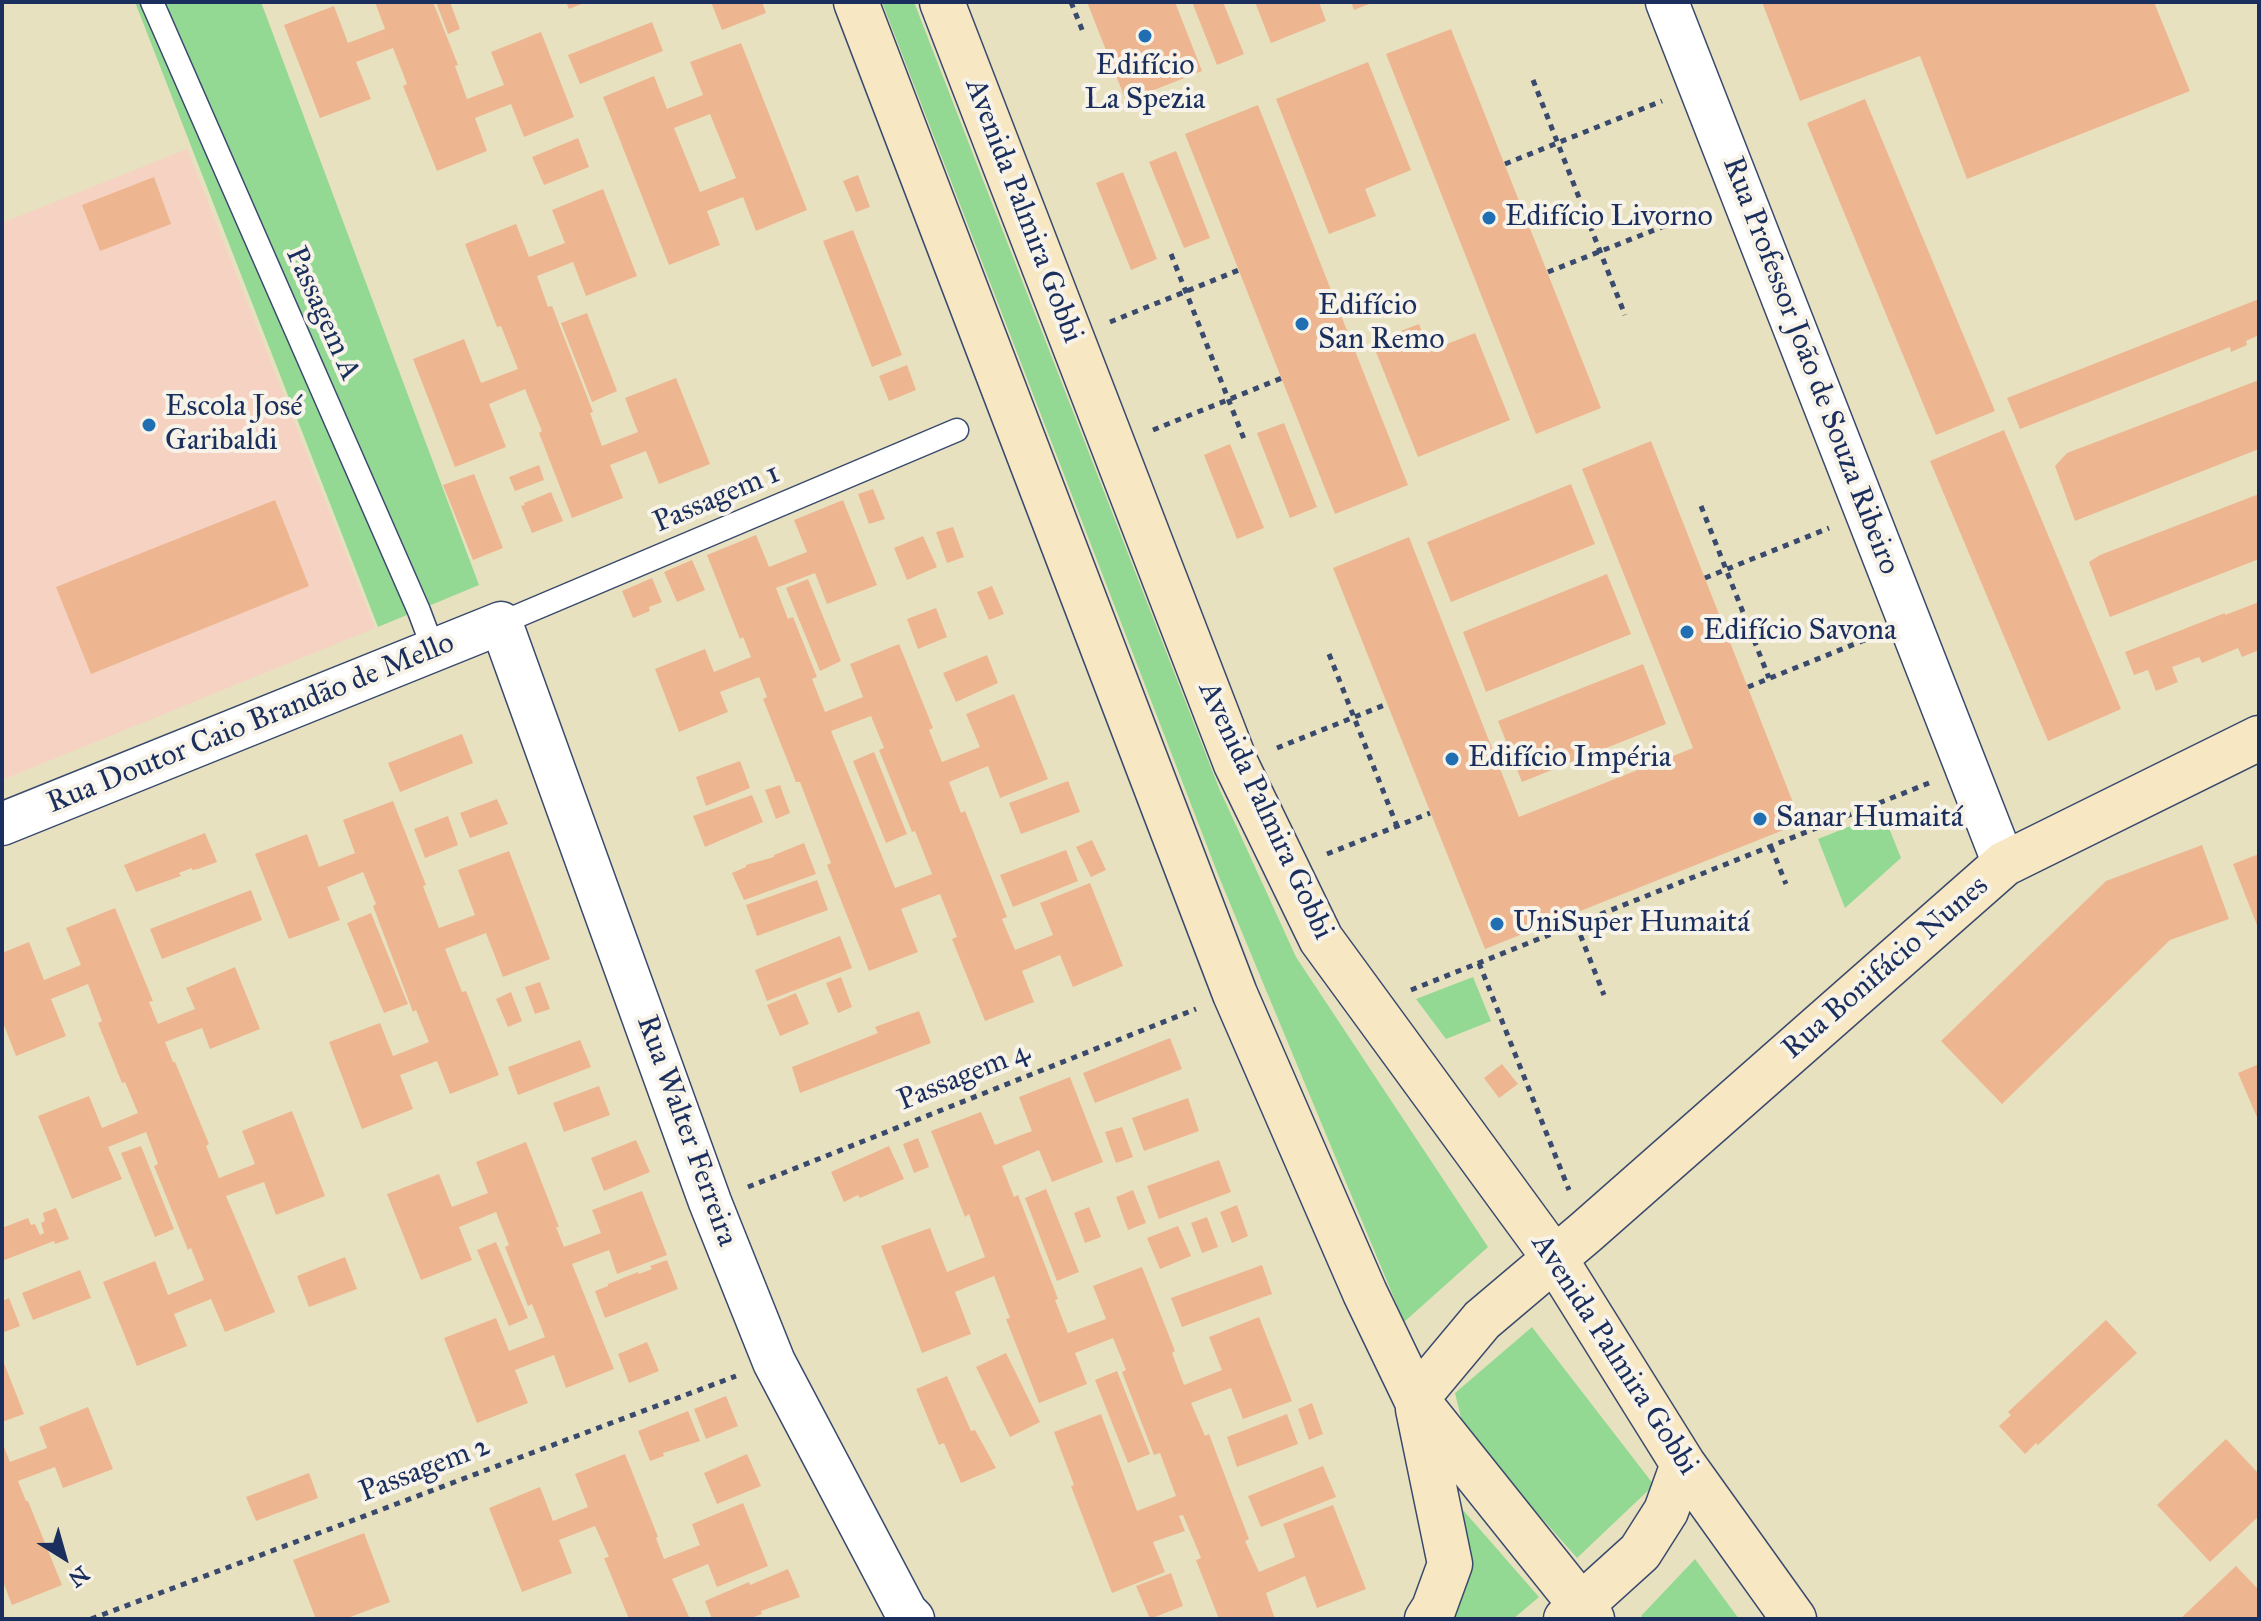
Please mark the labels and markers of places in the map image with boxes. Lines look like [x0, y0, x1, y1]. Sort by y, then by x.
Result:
marker: Edifício La Spezia [1136, 27, 1154, 45]
place label: Edifício La Spezia [1085, 49, 1205, 120]
place label: Edifício Livorno [1505, 200, 1713, 236]
marker: Edifício Livorno [1480, 209, 1498, 227]
place label: Edifício San Remo [1318, 289, 1444, 360]
marker: Edifício San Remo [1293, 315, 1311, 333]
place label: Escola José Garibaldi [165, 390, 303, 460]
marker: Escola José Garibaldi [140, 416, 158, 434]
place label: Edifício Savona [1703, 614, 1897, 650]
marker: Edifício Savona [1678, 623, 1696, 641]
place label: Edifício Impéria [1468, 741, 1671, 777]
marker: Edifício Impéria [1443, 750, 1461, 768]
place label: Sanar Humaitá [1776, 801, 1963, 837]
marker: Sanar Humaitá [1751, 810, 1769, 828]
place label: UniSuper Humaitá [1513, 906, 1750, 942]
marker: UniSuper Humaitá [1488, 915, 1506, 933]

